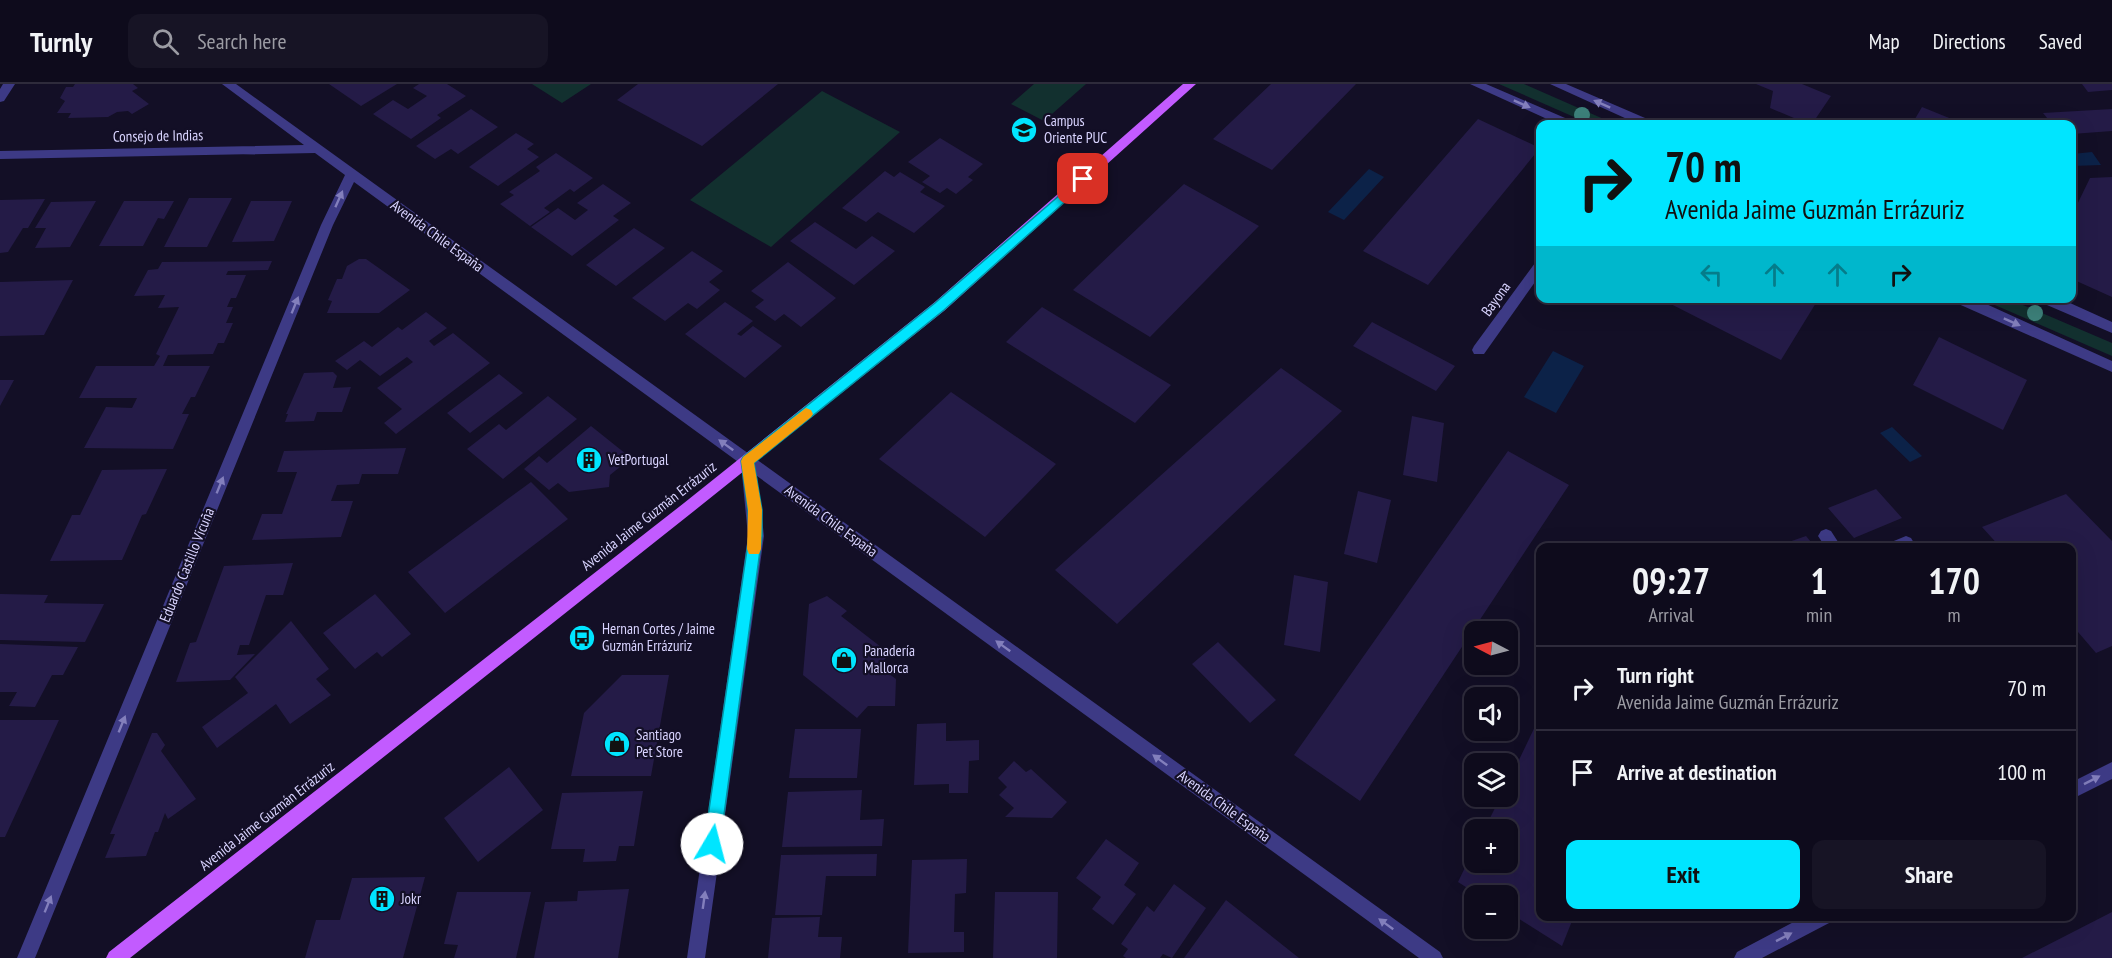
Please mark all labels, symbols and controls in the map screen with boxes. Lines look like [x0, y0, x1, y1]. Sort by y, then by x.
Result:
search box [128, 14, 548, 68]
text: Turnly [30, 23, 92, 60]
icon: search [149, 25, 182, 58]
text: Search here [197, 27, 287, 55]
text: Map [1869, 28, 1900, 55]
text: Directions [1933, 28, 2006, 55]
text: Saved [2039, 28, 2082, 55]
one-way arrow [1593, 99, 1611, 109]
one-way arrow [1513, 100, 1531, 110]
place label: Campus Oriente PUC [1044, 111, 1107, 147]
school or university icon: Campus Oriente PUC [1009, 115, 1039, 145]
street label: Consejo de Indias [113, 125, 203, 146]
text: 70 m [1665, 139, 1742, 194]
icon: right [1566, 144, 1644, 222]
pin [1057, 153, 1108, 204]
icon: arrive [1066, 162, 1099, 195]
one-way arrow [334, 190, 344, 208]
text: Avenida Jaime Guzmán Errázuriz [1665, 192, 1964, 226]
street label: Avenida Chile España [387, 195, 488, 276]
icon: left [1695, 258, 1728, 291]
icon: ahead [1758, 258, 1791, 291]
icon: ahead [1821, 258, 1854, 291]
icon: right [1884, 258, 1917, 291]
street label: Bayona [1477, 278, 1514, 320]
one-way arrow [290, 295, 300, 313]
one-way arrow [2004, 318, 2021, 327]
one-way arrow [718, 439, 734, 451]
building icon: VetPortugal [574, 445, 604, 475]
place label: VetPortugal [607, 450, 669, 469]
street label: Avenida Jaime Guzmán Errázuriz [577, 457, 720, 574]
one-way arrow [216, 476, 225, 494]
street label: Avenida Chile España [781, 480, 882, 561]
street label: Eduardo Castillo Vicuña [155, 505, 218, 625]
text: 09:27 [1632, 557, 1710, 604]
text: 1 [1810, 557, 1828, 604]
text: 170 [1928, 557, 1980, 604]
text: Arrival [1648, 602, 1694, 628]
text: min [1806, 602, 1832, 628]
text: m [1948, 602, 1961, 628]
place label: Hernan Cortes / Jaime Guzmán Errázuriz [602, 619, 715, 655]
north arrow [1464, 621, 1518, 675]
map controls [1464, 621, 1518, 939]
bus stop icon: Hernan Cortes / Jaime Guzmán Errázuriz [567, 623, 597, 653]
one-way arrow [995, 640, 1010, 652]
place label: Panadería Mallorca [864, 641, 915, 677]
shop icon: Panadería Mallorca [829, 645, 859, 675]
text: Turn right [1617, 661, 1694, 689]
icon: right [1566, 672, 1599, 705]
text: 70 m [2007, 674, 2046, 702]
button: sound [1464, 687, 1518, 741]
text: Avenida Jaime Guzmán Errázuriz [1617, 689, 1839, 715]
one-way arrow [117, 714, 127, 732]
place label: Santiago Pet Store [636, 725, 683, 761]
shop icon: Santiago Pet Store [602, 729, 632, 759]
button: layers [1464, 753, 1518, 807]
one-way arrow [1153, 754, 1169, 766]
icon: arrive [1566, 756, 1599, 789]
street label: Avenida Jaime Guzmán Errázuriz [195, 757, 338, 874]
text: Arrive at destination [1617, 758, 1777, 786]
text: 100 m [1997, 758, 2046, 786]
street label: Avenida Chile España [1174, 765, 1275, 846]
one-way arrow [2083, 776, 2100, 785]
position arrow [680, 812, 744, 876]
button: + [1464, 819, 1518, 873]
button: Exit [1566, 840, 1800, 909]
button: Share [1812, 840, 2046, 909]
building icon: Jokr [367, 884, 397, 914]
button: − [1464, 885, 1518, 939]
place label: Jokr [400, 889, 422, 908]
one-way arrow [699, 890, 709, 909]
one-way arrow [44, 895, 53, 913]
one-way arrow [1379, 918, 1395, 930]
one-way arrow [1776, 932, 1793, 942]

